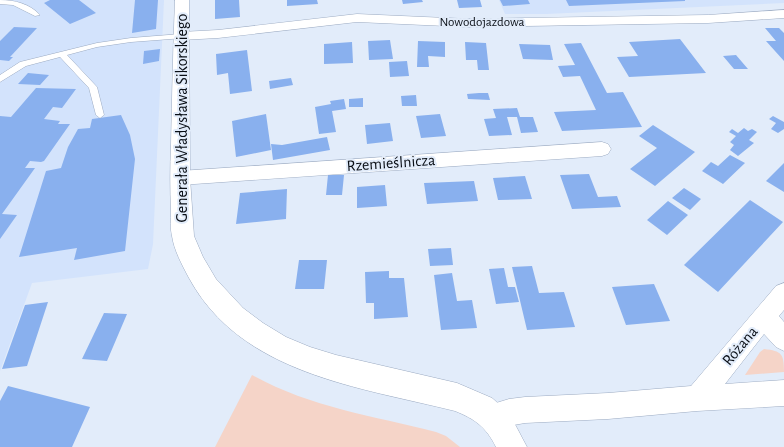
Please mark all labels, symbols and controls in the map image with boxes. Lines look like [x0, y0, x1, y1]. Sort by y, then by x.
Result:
street label: Generała Władysława Sikorskiego [174, 13, 191, 222]
street label: Nowodojazdowa [439, 16, 525, 29]
street label: Rzemieślnicza [346, 152, 436, 174]
street label: Różana [719, 323, 761, 369]

